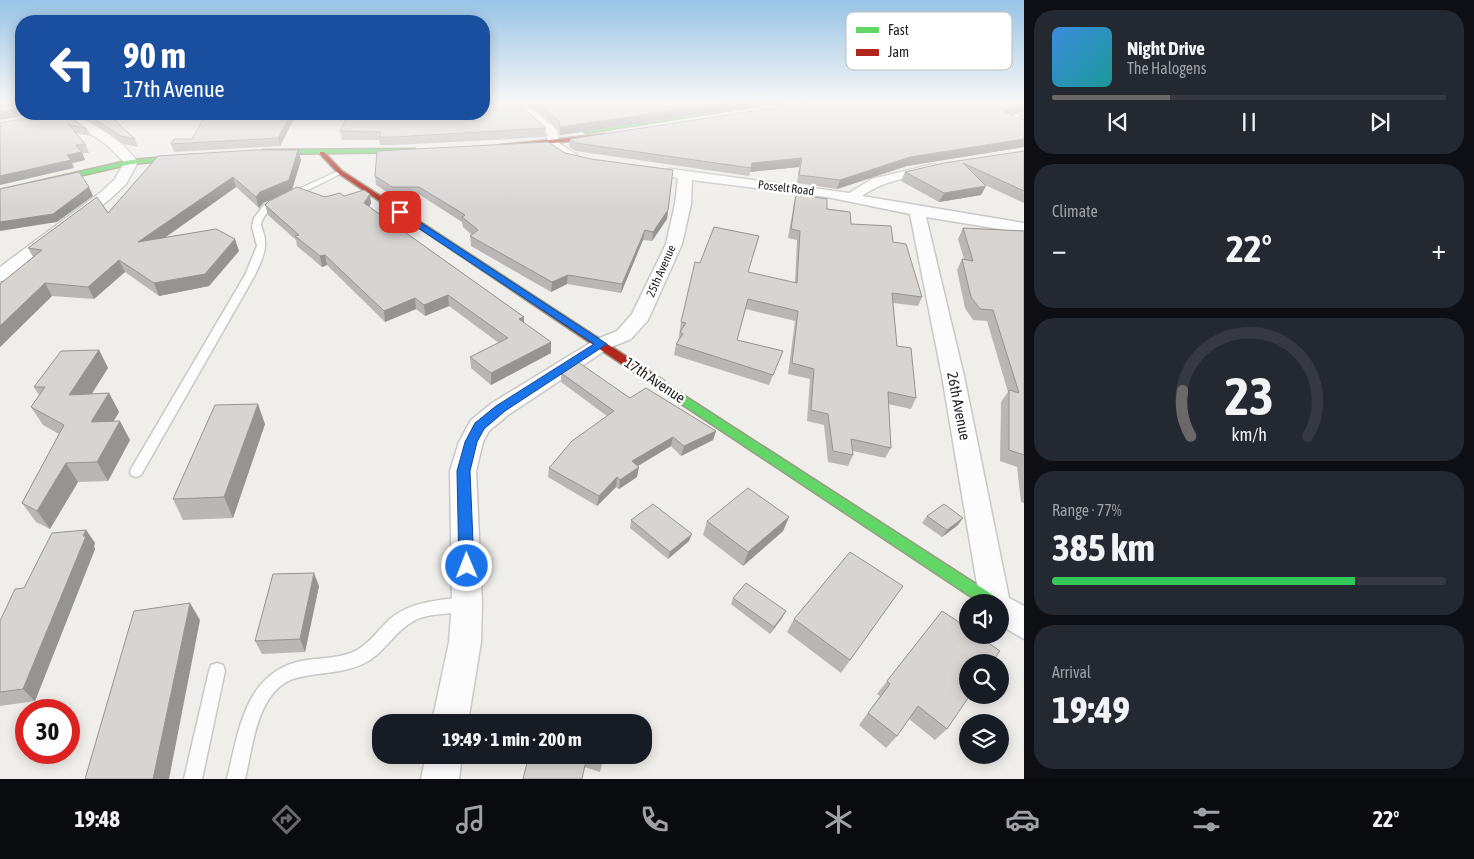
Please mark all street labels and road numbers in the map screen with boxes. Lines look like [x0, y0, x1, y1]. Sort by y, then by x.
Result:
street label: Posselt Road [757, 178, 815, 198]
street label: 25th Avenue [643, 243, 679, 299]
street label: 17th Avenue [622, 354, 689, 407]
street label: 26th Avenue [944, 370, 974, 442]

